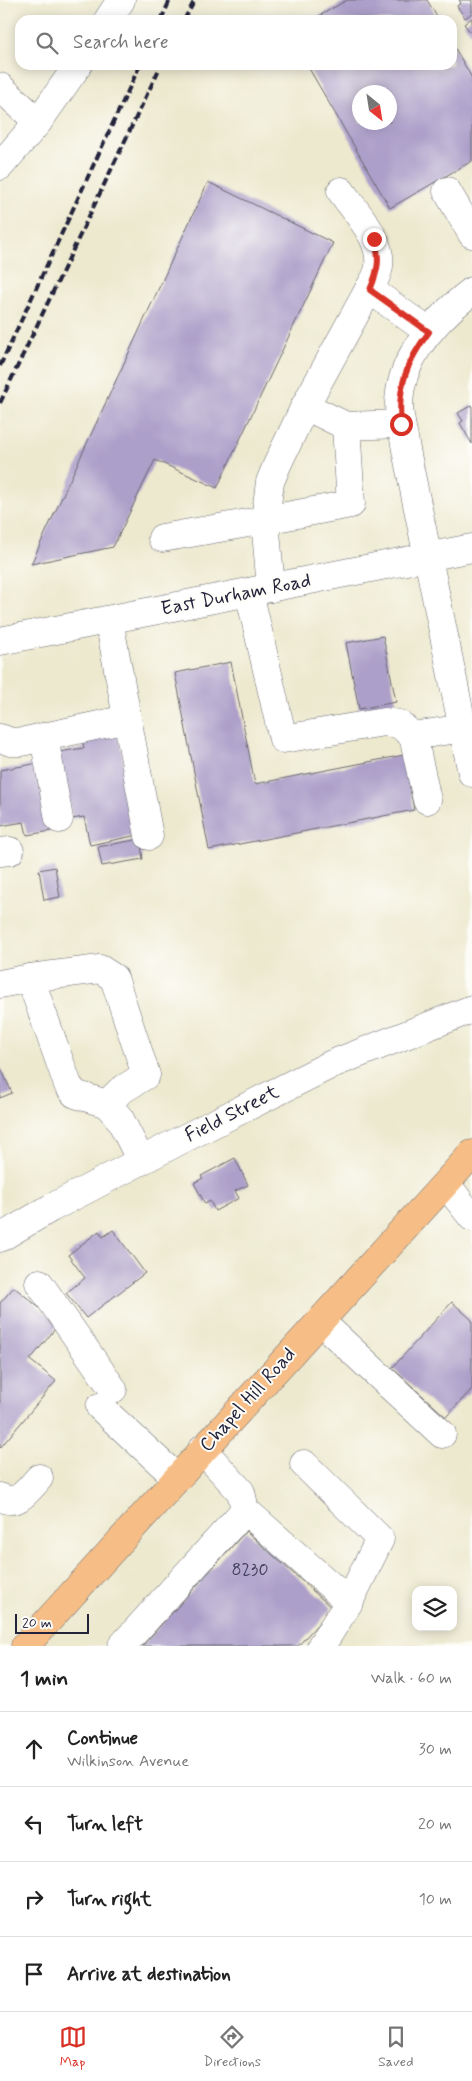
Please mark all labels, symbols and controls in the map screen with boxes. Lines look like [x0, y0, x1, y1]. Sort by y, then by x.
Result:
search box [15, 15, 457, 70]
icon: search [33, 29, 61, 57]
text: Search here [73, 30, 169, 55]
north arrow [352, 85, 397, 130]
route end [363, 228, 386, 251]
route start [390, 413, 413, 436]
street label: East Durham Road [159, 567, 313, 623]
street label: Field Street [180, 1079, 284, 1149]
street label: Chapel Hill Road [194, 1342, 302, 1458]
house number: 8230 [231, 1558, 269, 1582]
map controls [412, 1586, 457, 1631]
button: layers [412, 1586, 457, 1631]
scale bar [15, 1611, 89, 1634]
text: 20 m [22, 1614, 52, 1632]
text: 1 min [20, 1665, 68, 1693]
text: Walk · 60 m [371, 1668, 452, 1689]
text: Continue [67, 1726, 138, 1751]
icon: ahead [20, 1735, 48, 1763]
text: 30 m [419, 1739, 452, 1760]
text: Wilkinson Avenue [67, 1751, 189, 1772]
icon: left [20, 1810, 48, 1838]
text: Turn left [67, 1812, 143, 1837]
text: 20 m [418, 1814, 452, 1835]
icon: right [20, 1885, 48, 1913]
text: Turn right [67, 1887, 151, 1912]
text: 10 m [419, 1889, 452, 1910]
icon: arrive [20, 1960, 48, 1988]
text: Arrive at destination [67, 1962, 231, 1987]
tab: Map [59, 2023, 87, 2071]
tab: Directions [204, 2023, 261, 2071]
tab: Saved [378, 2023, 413, 2071]

